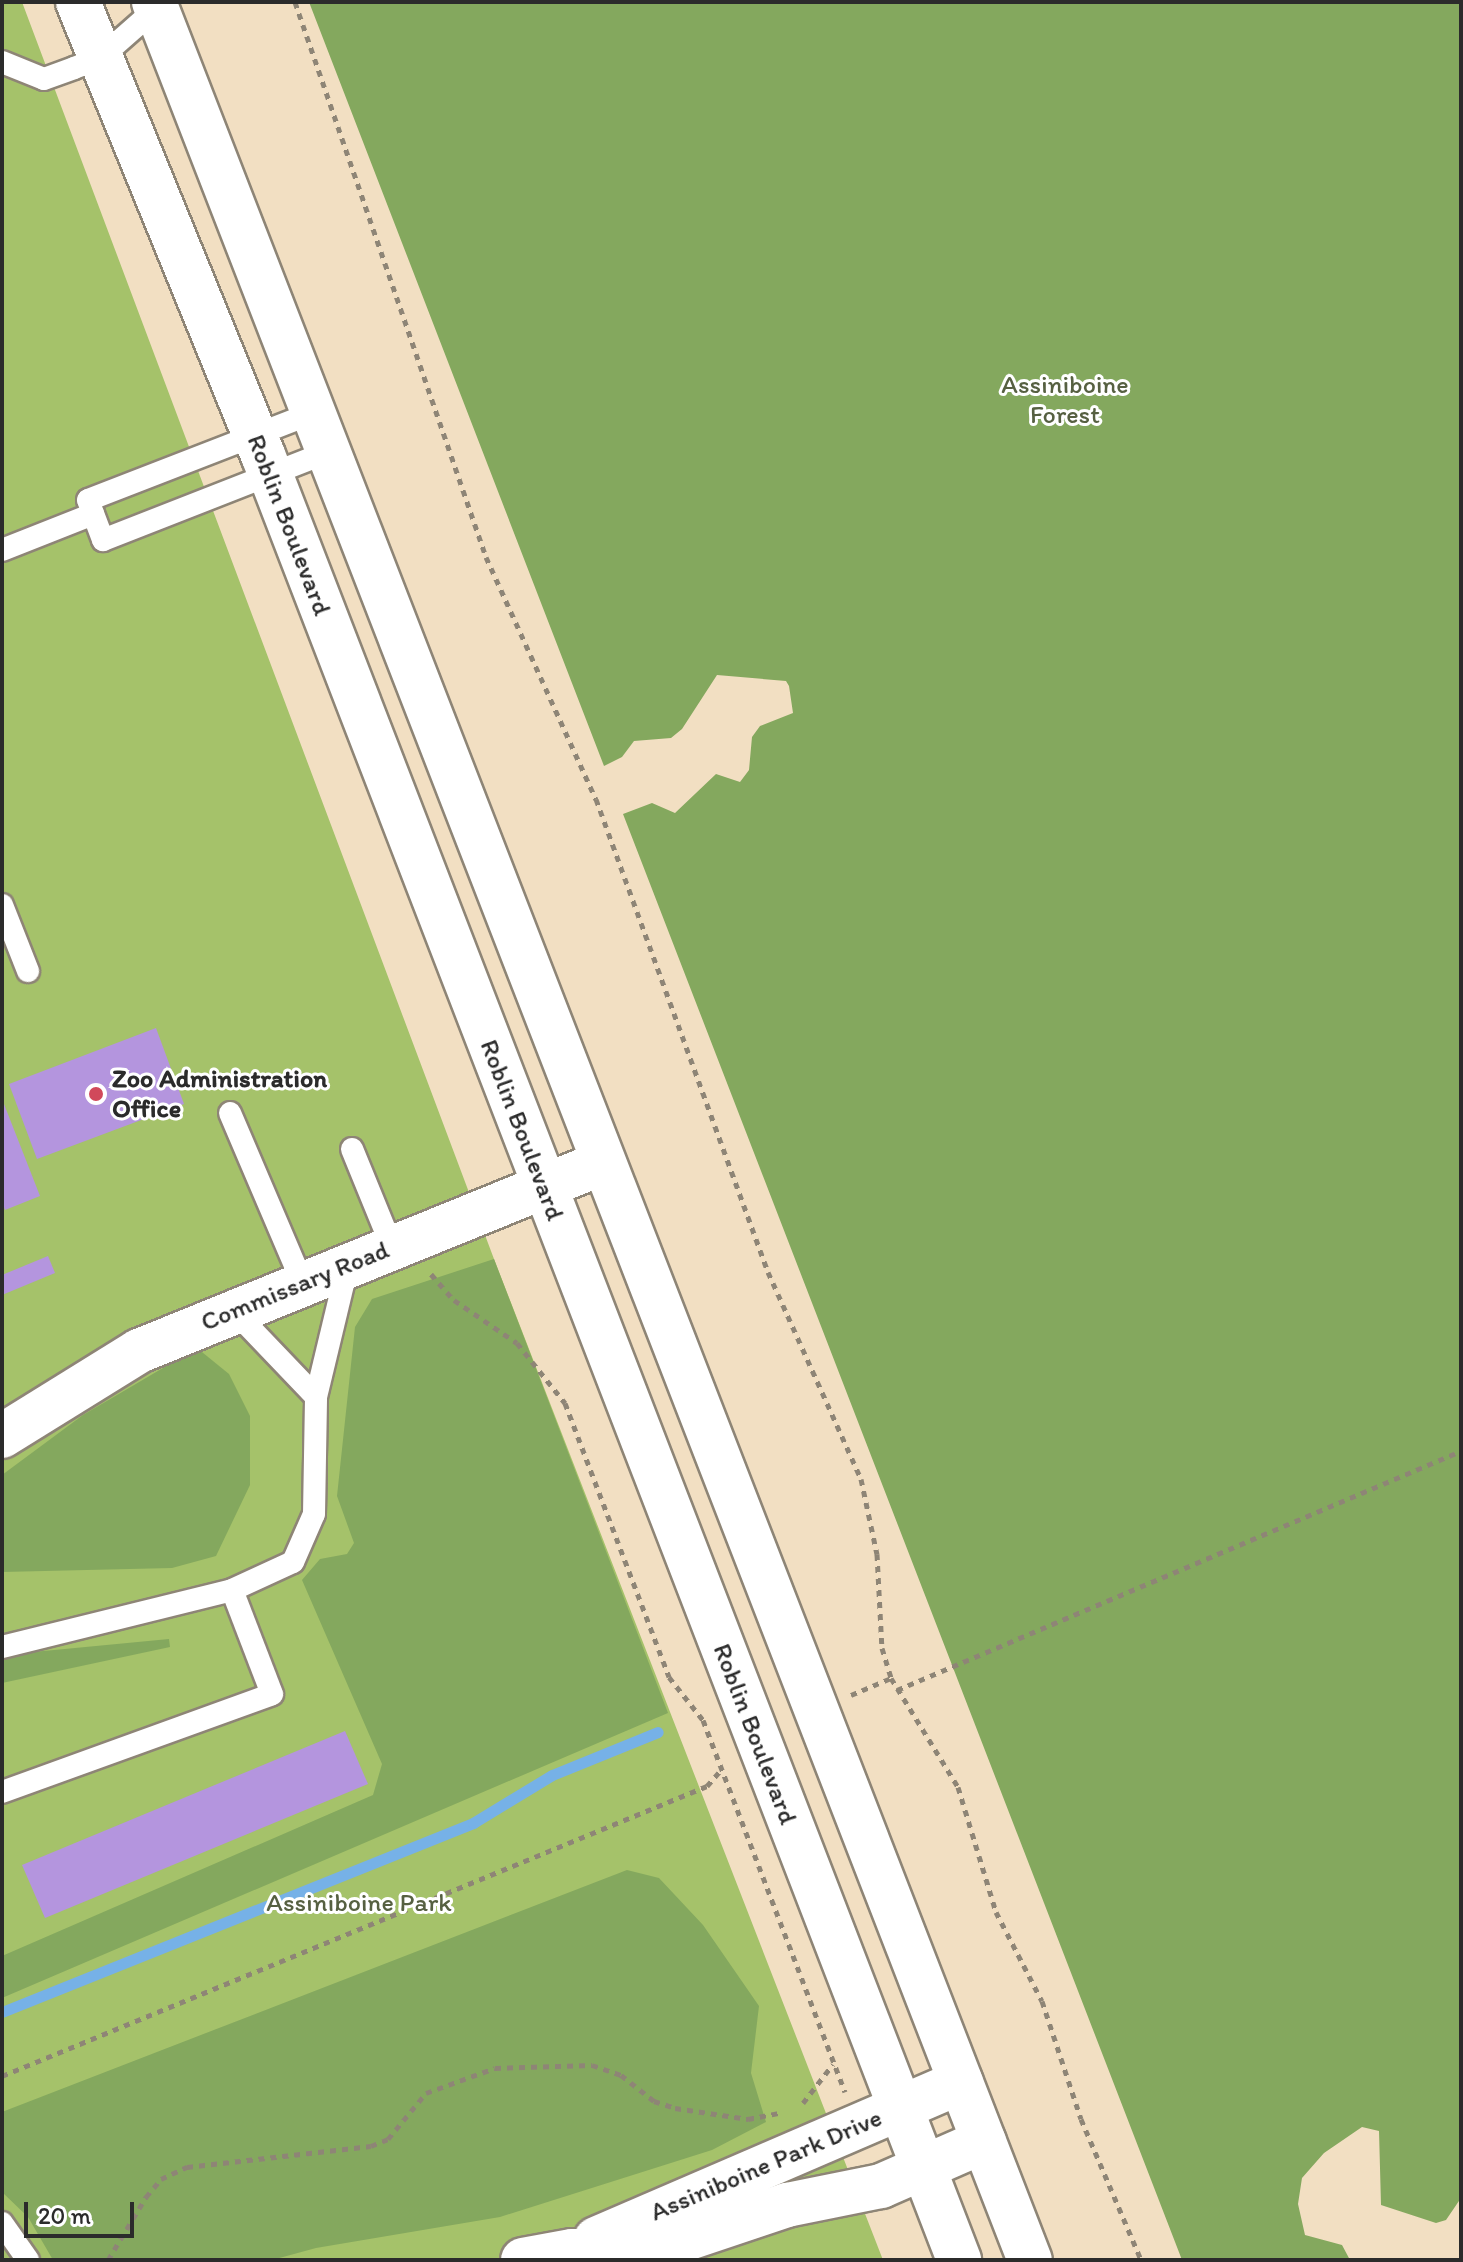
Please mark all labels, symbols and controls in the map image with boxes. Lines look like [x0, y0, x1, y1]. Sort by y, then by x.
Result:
park label: Assiniboine Forest [1001, 369, 1129, 430]
street label: Roblin Boulevard [240, 430, 338, 620]
street label: Roblin Boulevard [473, 1035, 571, 1225]
place label: Zoo Administration Office [112, 1063, 328, 1124]
marker: Zoo Administration Office [87, 1085, 105, 1103]
street label: Commissary Road [196, 1234, 394, 1338]
street label: Roblin Boulevard [706, 1639, 804, 1829]
park label: Assiniboine Park [267, 1887, 451, 1919]
street label: Assiniboine Park Drive [645, 2102, 887, 2228]
scale bar [28, 2186, 138, 2236]
text: 20 m [38, 2201, 91, 2230]

